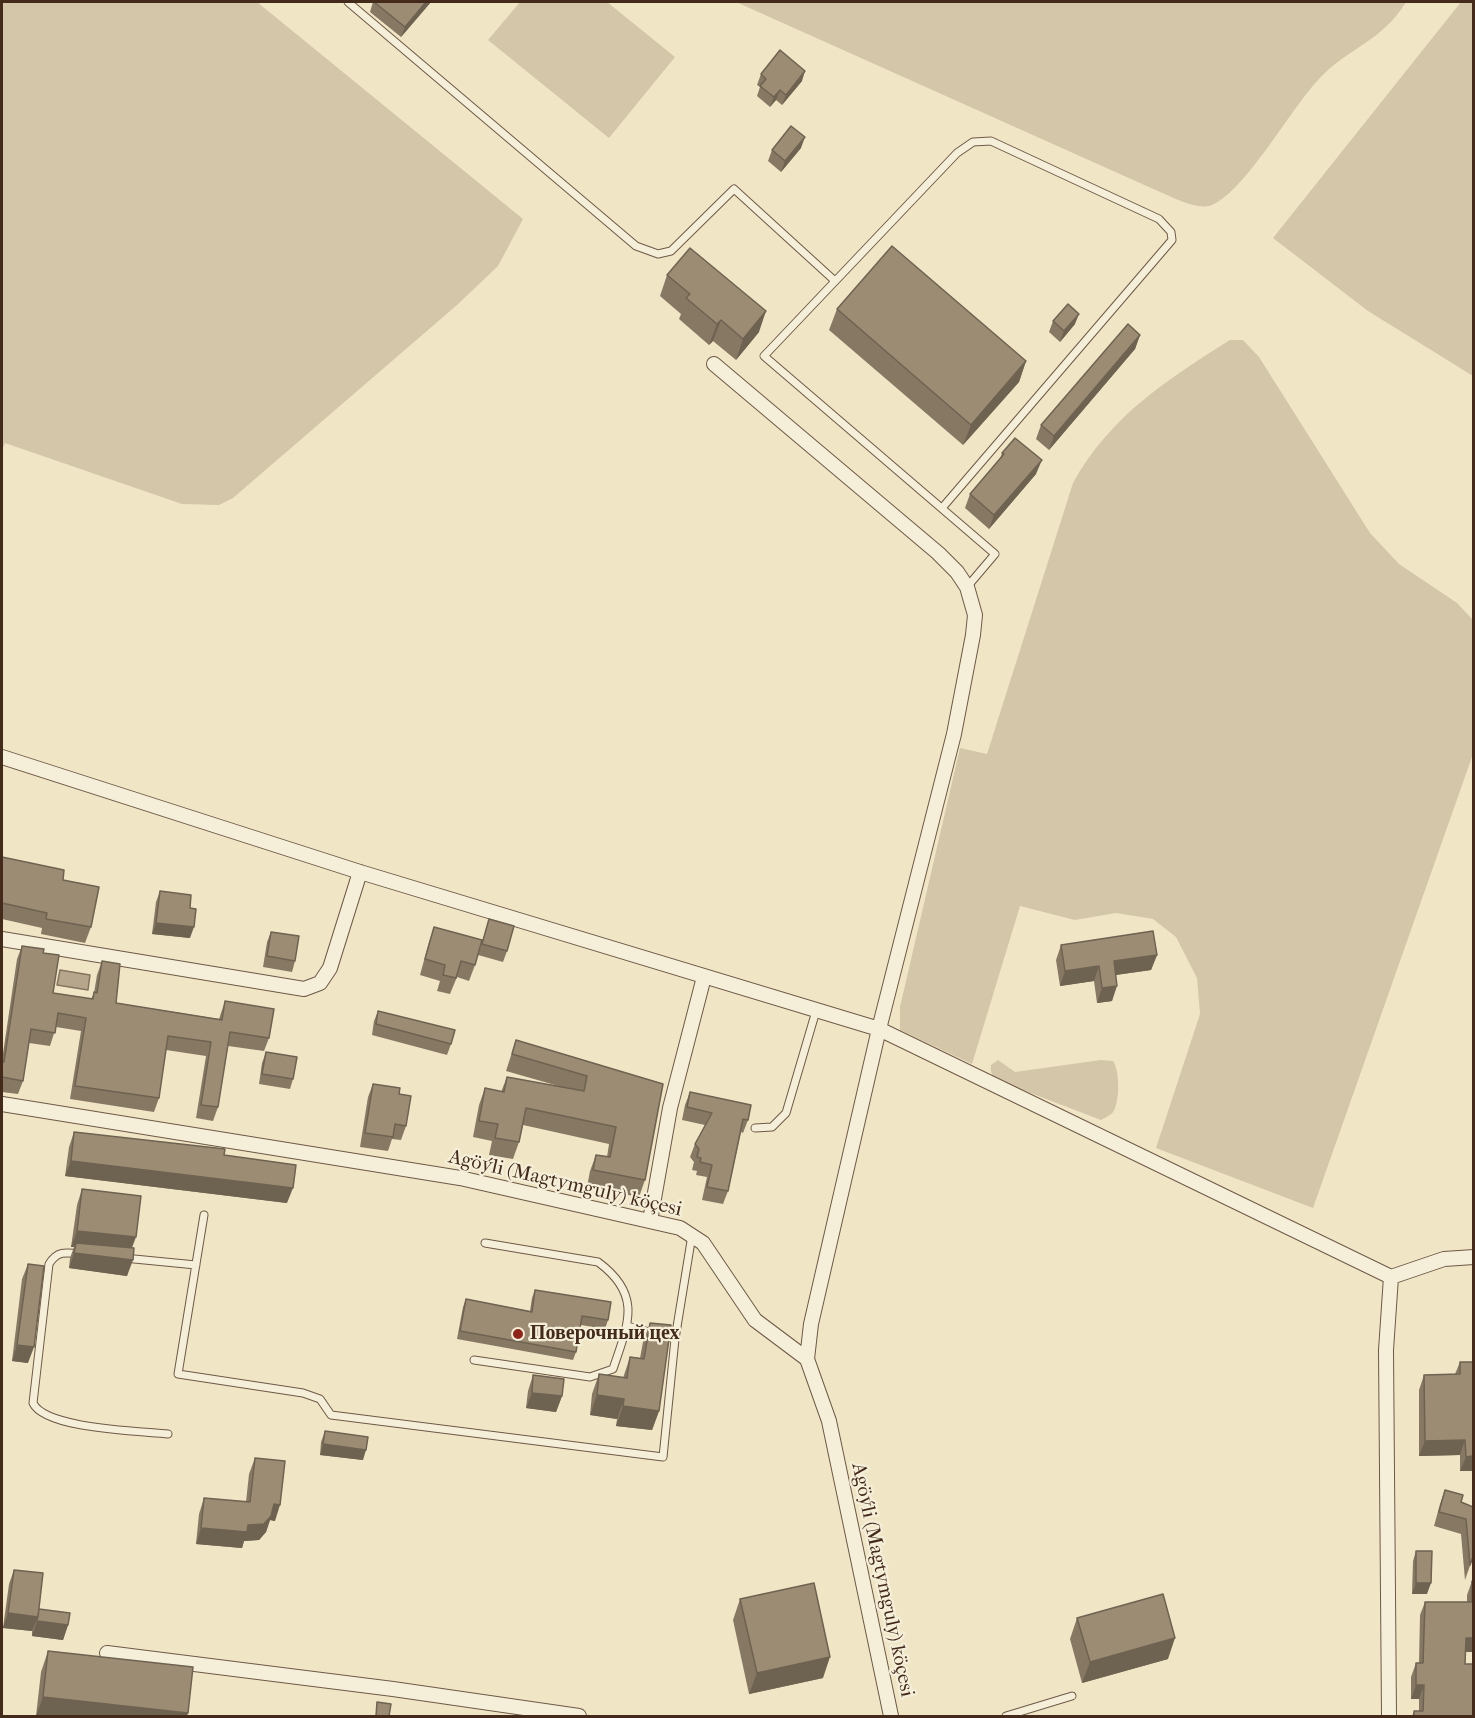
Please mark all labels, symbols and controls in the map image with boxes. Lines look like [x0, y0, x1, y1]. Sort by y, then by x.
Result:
street label: Agöýli (Magtymguly) köçesi [446, 1145, 684, 1223]
place label: Поверочный цех [530, 1322, 680, 1346]
marker: Поверочный цех [511, 1327, 525, 1341]
street label: Agöýli (Magtymguly) köçesi [845, 1461, 919, 1699]

